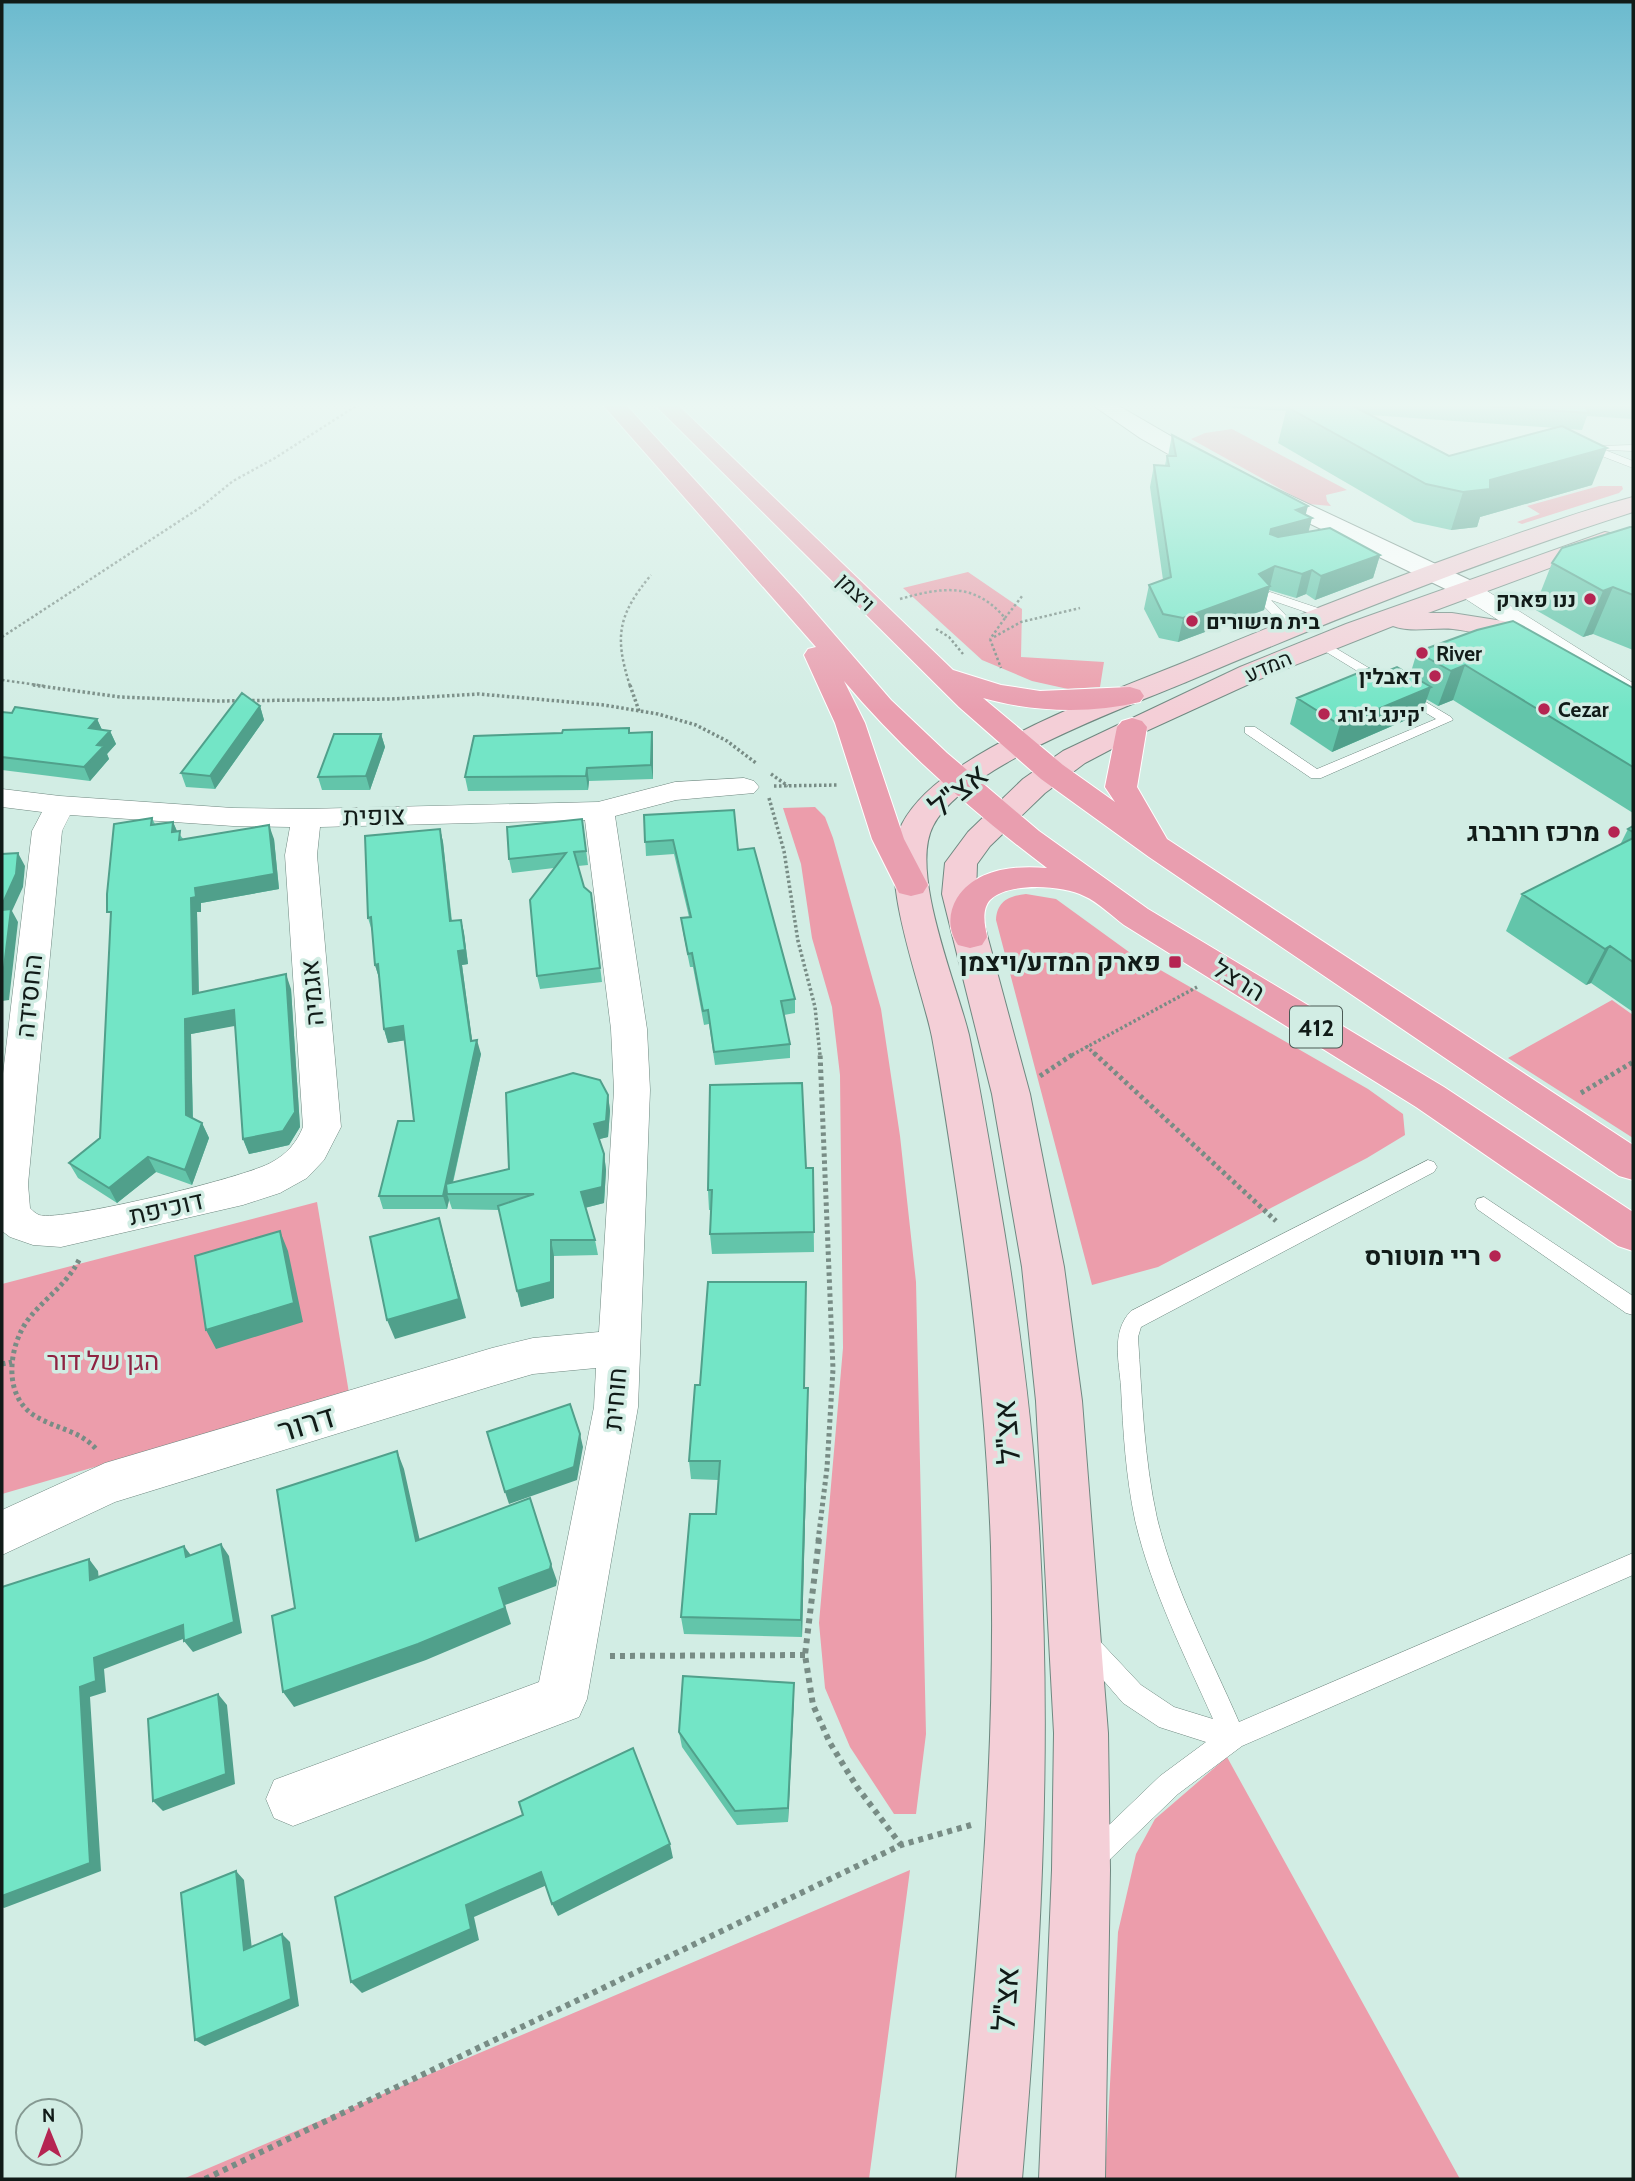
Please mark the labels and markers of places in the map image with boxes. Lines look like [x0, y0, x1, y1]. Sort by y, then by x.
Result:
place label: ננו פארק [1496, 587, 1576, 612]
marker: ננו פארק [1582, 591, 1598, 607]
place label: בית מישורים [1206, 609, 1320, 634]
marker: בית מישורים [1184, 613, 1200, 629]
place label: River [1436, 641, 1482, 666]
marker: River [1414, 645, 1430, 661]
place label: דאבלין [1359, 664, 1421, 689]
marker: דאבלין [1427, 668, 1443, 684]
place label: Cezar [1558, 697, 1609, 722]
marker: Cezar [1536, 701, 1552, 717]
place label: קינג ג'ורג' [1338, 702, 1424, 727]
marker: קינג ג'ורג' [1316, 706, 1332, 722]
place label: מרכז רורברג [1467, 816, 1600, 848]
marker: מרכז רורברג [1606, 824, 1622, 840]
place label: פארק המדע/ויצמן [960, 946, 1161, 978]
marker: פארק המדע/ויצמן [1167, 954, 1183, 970]
place label: ריי מוטורס [1365, 1240, 1481, 1272]
marker: ריי מוטורס [1487, 1248, 1503, 1264]

